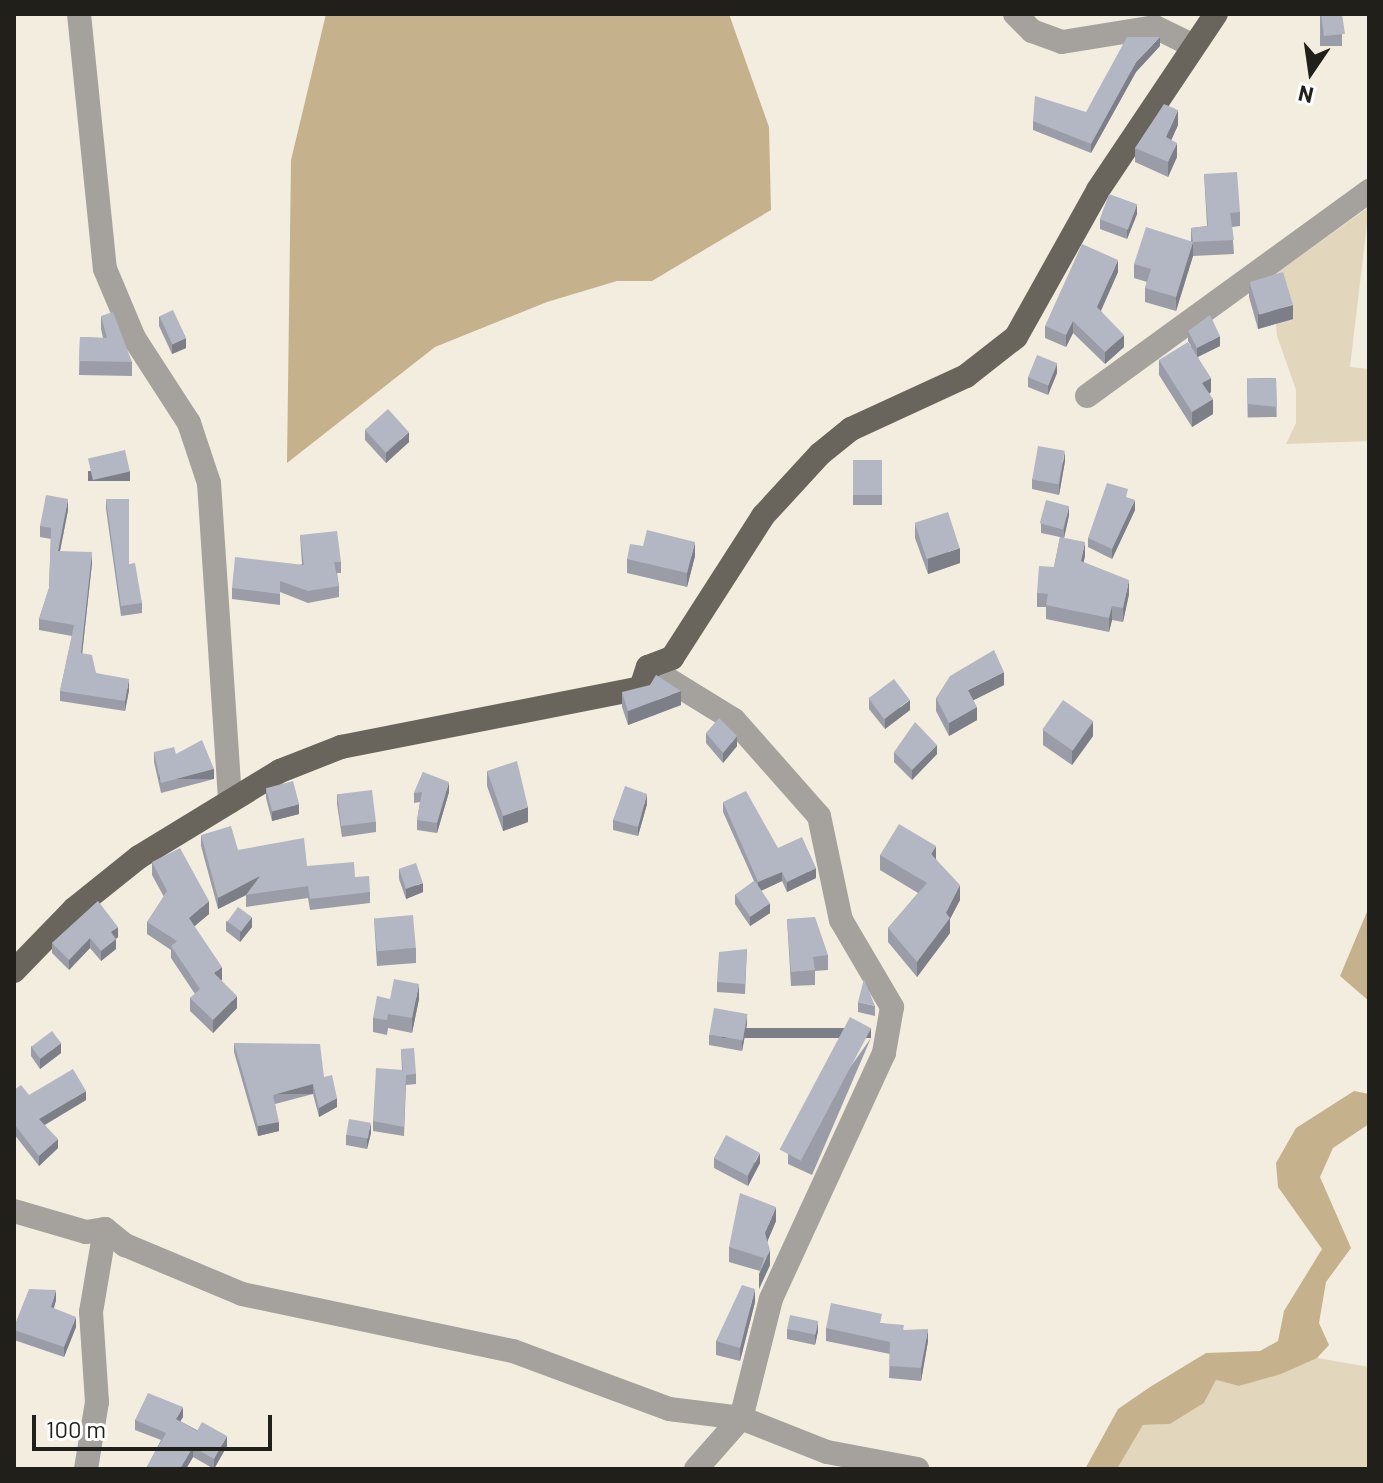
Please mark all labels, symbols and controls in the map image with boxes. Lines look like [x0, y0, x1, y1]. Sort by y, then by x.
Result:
north arrow [1271, 32, 1351, 112]
text: N [1296, 81, 1316, 110]
scale bar [36, 1399, 276, 1449]
text: 100 m [46, 1414, 106, 1443]

